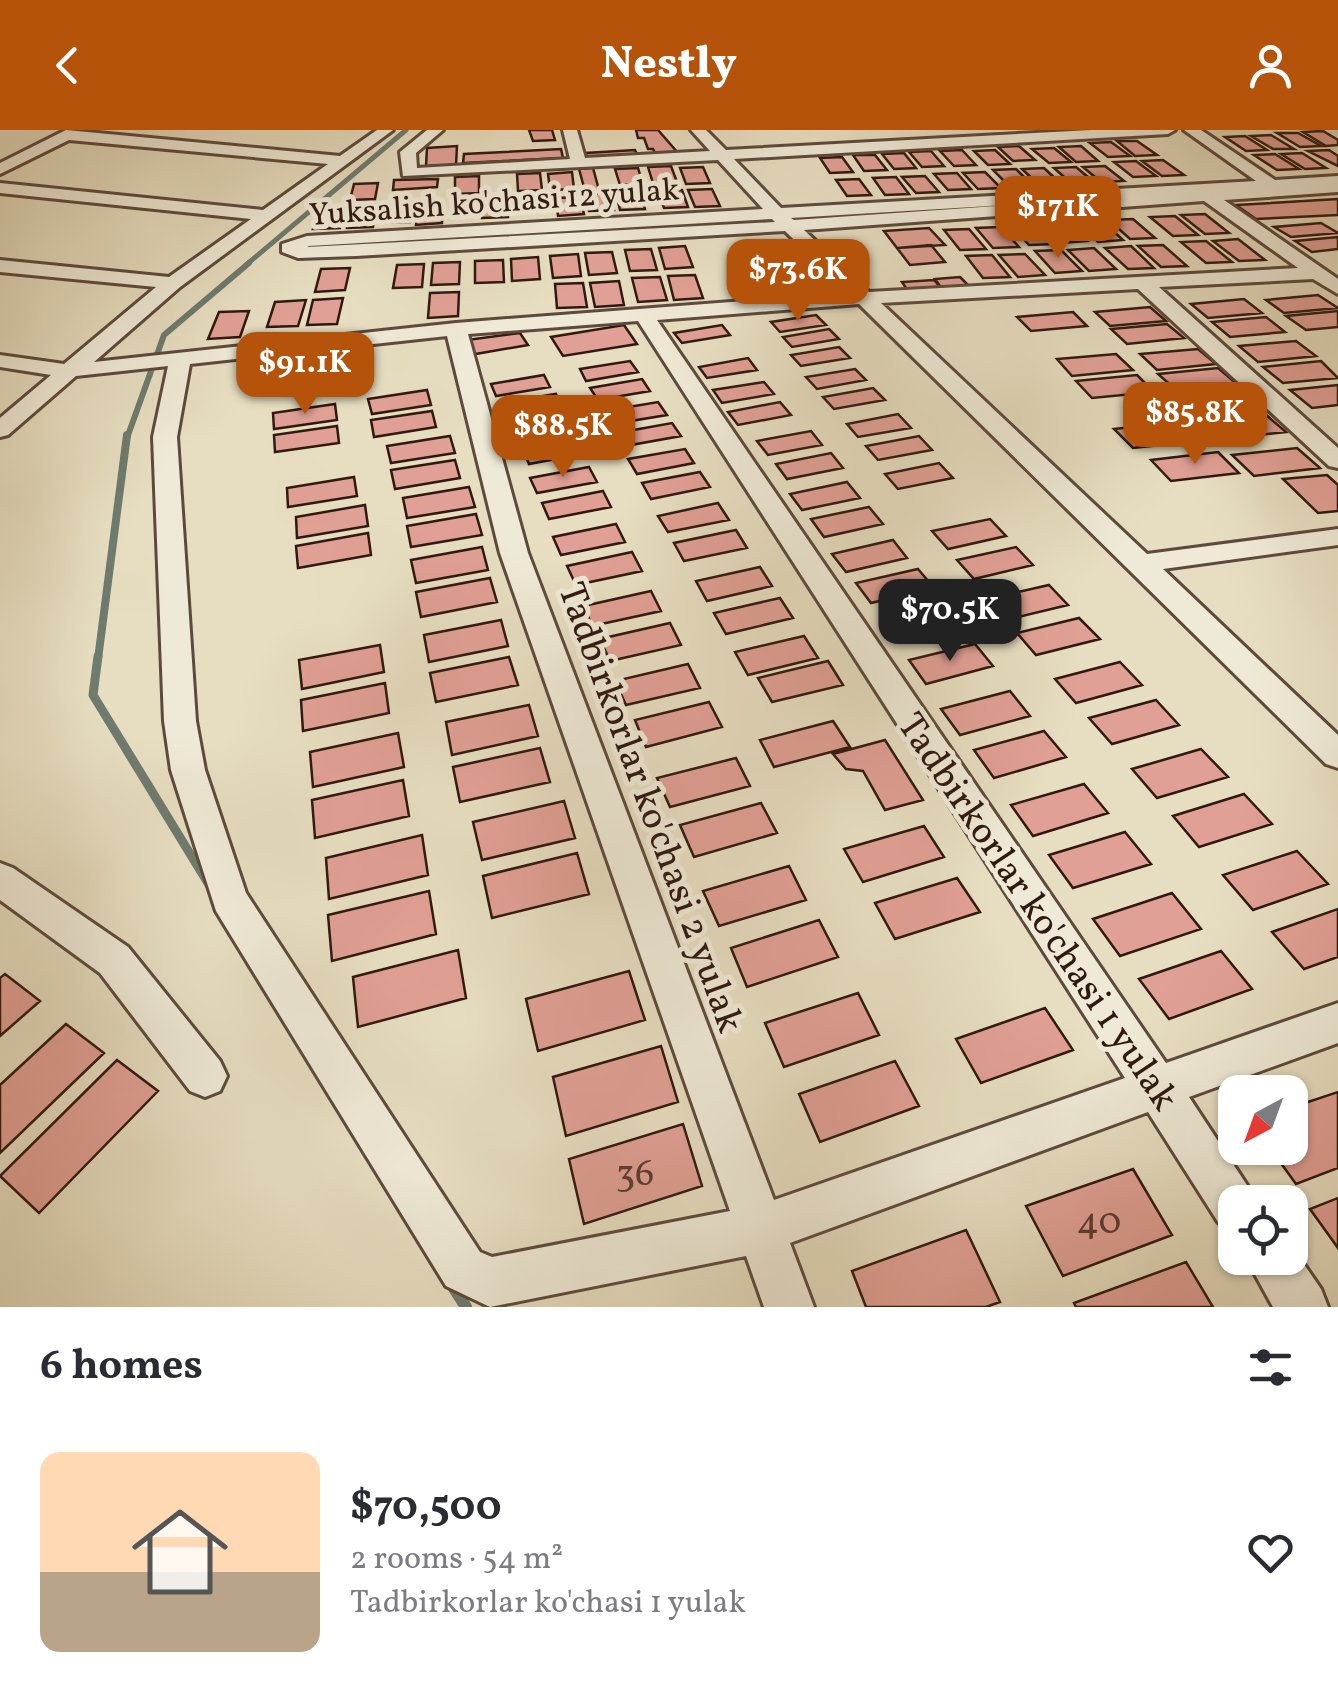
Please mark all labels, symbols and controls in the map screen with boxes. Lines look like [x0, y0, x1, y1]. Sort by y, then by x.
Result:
text: Nestly [601, 34, 737, 97]
icon: back [40, 38, 95, 93]
icon: person [1243, 38, 1298, 93]
street label: Yuksalish ko'chasi 12 yulak [308, 169, 681, 239]
pin: $171K [988, 176, 1128, 261]
text: $171K [1017, 186, 1099, 230]
pin: $73.6K [717, 239, 879, 324]
text: $73.6K [749, 249, 847, 293]
pin: $91.1K [224, 332, 386, 417]
text: $91.1K [258, 342, 352, 386]
pin: $85.8K [1114, 382, 1276, 467]
text: $85.8K [1145, 392, 1245, 436]
pin: $88.5K [482, 395, 644, 480]
text: $88.5K [513, 405, 613, 449]
street label: Tadbirkorlar ko'chasi 2 yulak [542, 576, 755, 1041]
pin: $70.5K [869, 579, 1031, 664]
text: $70.5K [900, 589, 1000, 633]
street label: Tadbirkorlar ko'chasi 1 yulak [883, 703, 1190, 1123]
north arrow [1218, 1075, 1308, 1165]
map controls [1218, 1075, 1308, 1275]
house number: 36 [616, 1149, 654, 1202]
button: locate [1218, 1185, 1308, 1275]
house number: 40 [1077, 1197, 1121, 1250]
text: 6 homes [40, 1338, 203, 1397]
icon: filters [1243, 1340, 1298, 1395]
text: $70,500 [350, 1479, 502, 1538]
icon: home [120, 1492, 240, 1612]
icon: heart [1243, 1525, 1298, 1580]
text: 2 rooms · 54 m² [350, 1538, 563, 1582]
text: Tadbirkorlar ko'chasi 1 yulak [350, 1582, 746, 1626]

